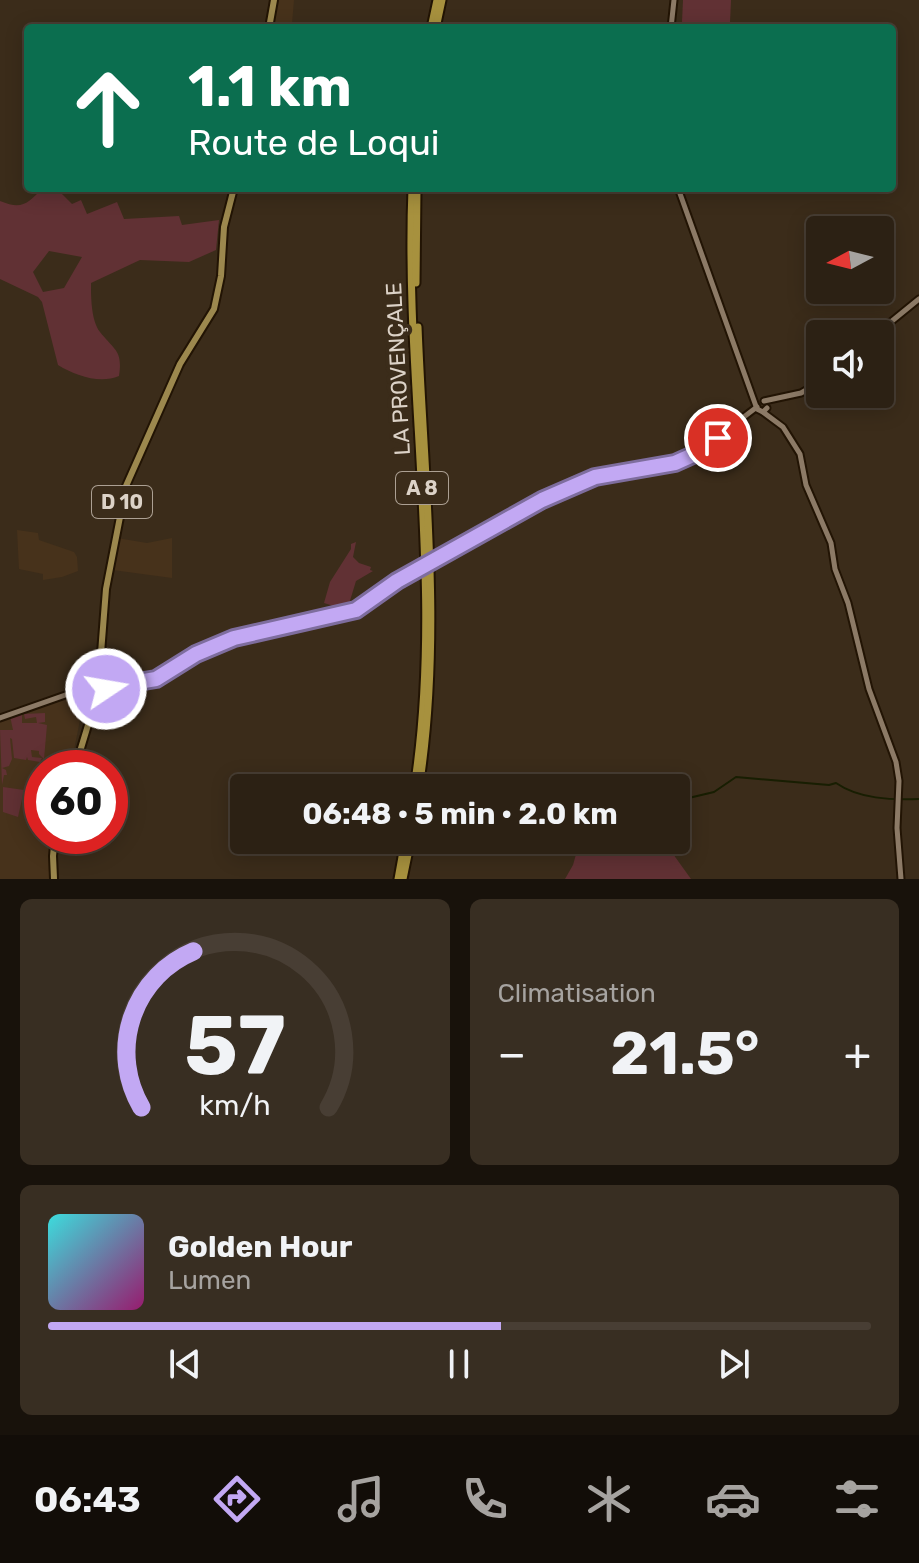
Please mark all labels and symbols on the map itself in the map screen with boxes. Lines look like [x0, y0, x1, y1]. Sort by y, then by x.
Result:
north arrow [806, 216, 894, 304]
street label: LA PROVENÇALE [380, 282, 416, 456]
pin [684, 404, 752, 472]
road number: A 8 [396, 472, 448, 504]
road number: D 10 [92, 486, 152, 518]
position arrow [64, 647, 148, 731]
speed limit sign: 60 [24, 750, 128, 854]

